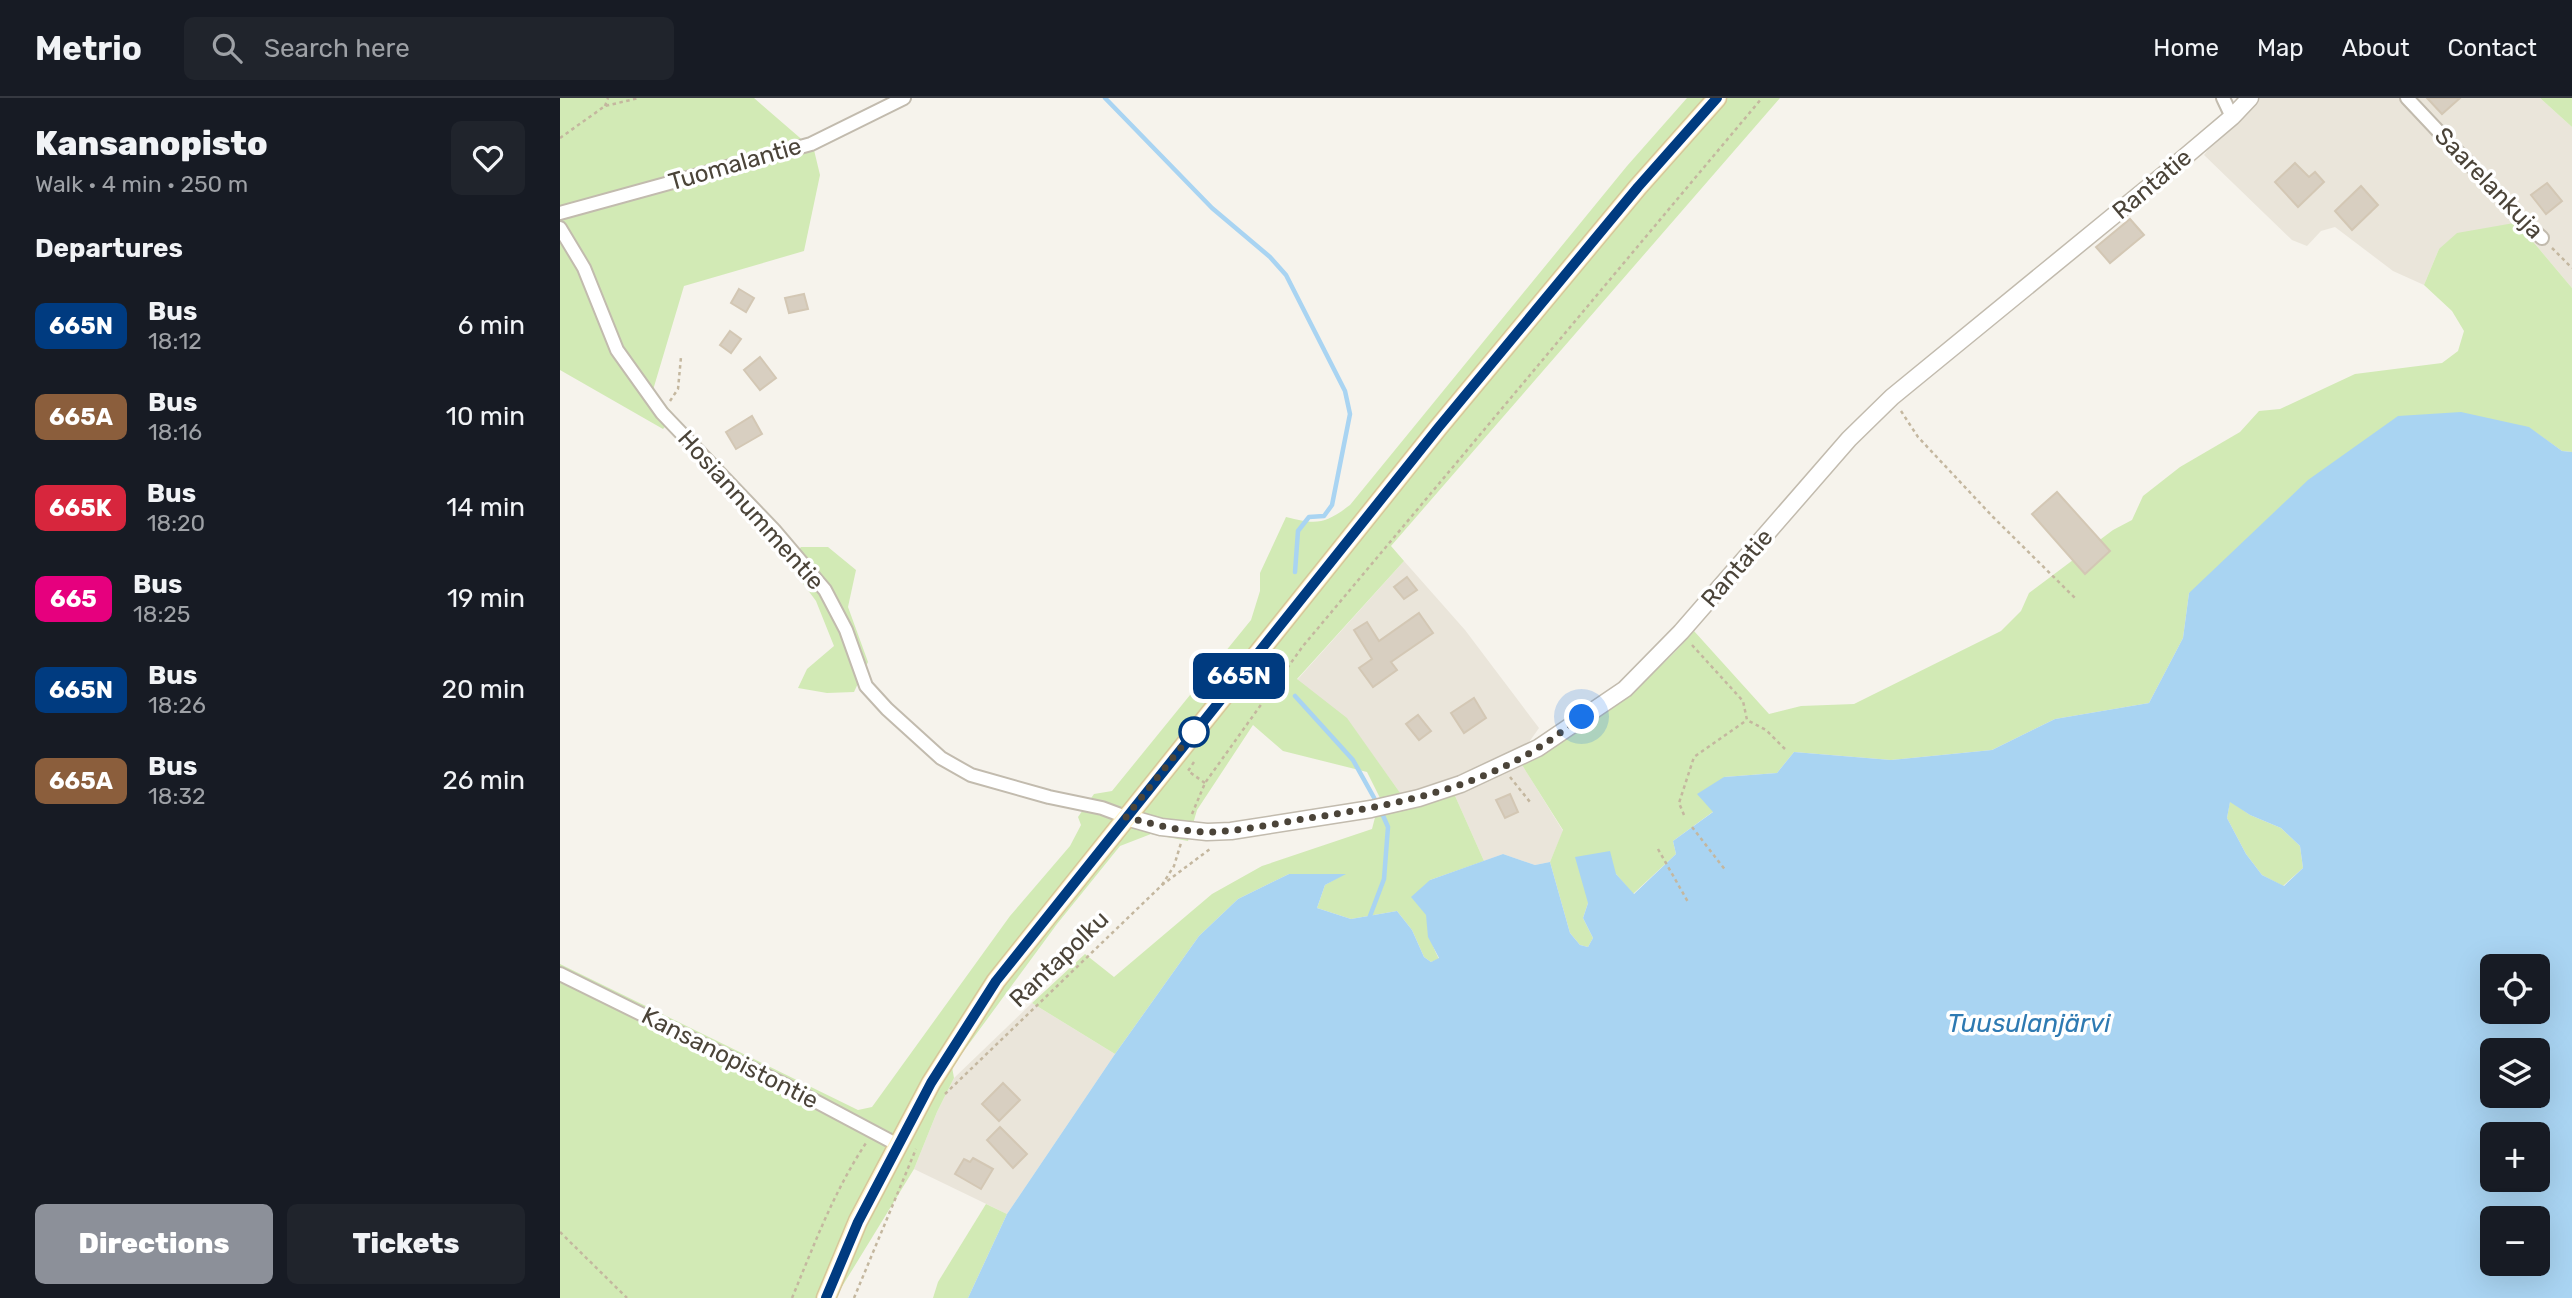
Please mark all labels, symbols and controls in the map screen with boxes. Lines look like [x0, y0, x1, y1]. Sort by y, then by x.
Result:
search box [184, 17, 674, 80]
text: Metrio [35, 29, 142, 68]
icon: search [208, 29, 246, 67]
text: Search here [264, 33, 410, 64]
text: Home [2153, 34, 2219, 62]
text: Map [2257, 34, 2304, 62]
text: About [2342, 34, 2410, 62]
text: Contact [2448, 34, 2537, 62]
button: heart [451, 121, 525, 195]
street label: Saarelankuja [2429, 122, 2549, 244]
text: Kansanopisto [35, 124, 268, 163]
street label: Tuomalantie [665, 132, 805, 196]
street label: Rantatie [2107, 143, 2197, 225]
text: Walk · 4 min · 250 m [35, 170, 248, 198]
text: Departures [35, 233, 183, 264]
text: Bus [148, 296, 197, 327]
text: 6 min [458, 310, 525, 341]
text: 665N [49, 312, 113, 340]
text: 18:12 [148, 327, 202, 355]
text: Bus [148, 387, 197, 418]
text: 10 min [446, 401, 525, 432]
text: 665A [49, 403, 113, 431]
text: 18:16 [148, 418, 202, 446]
street label: Hosiannummentie [672, 425, 830, 595]
text: Bus [147, 478, 196, 509]
text: 14 min [446, 492, 525, 523]
text: 665K [49, 494, 112, 522]
text: 18:20 [147, 509, 205, 537]
street label: Rantatie [1695, 523, 1779, 613]
text: Bus [133, 569, 182, 600]
text: 19 min [447, 583, 525, 614]
text: 665 [50, 585, 97, 613]
text: 18:25 [133, 600, 191, 628]
line badge: 665N [1190, 653, 1288, 699]
text: Bus [148, 660, 197, 691]
text: 665N [1207, 662, 1271, 690]
text: 20 min [442, 674, 525, 705]
text: 665N [49, 676, 113, 704]
text: 18:26 [148, 691, 206, 719]
your location [1564, 699, 1599, 734]
unlabelled marker [1179, 717, 1209, 747]
text: Bus [148, 751, 197, 782]
text: 26 min [443, 765, 525, 796]
text: 665A [49, 767, 113, 795]
text: 18:32 [148, 782, 206, 810]
street label: Rantapolku [1004, 905, 1114, 1013]
map controls [2480, 954, 2550, 1276]
button: locate [2480, 954, 2550, 1024]
street label: Kansanopistontie [637, 1001, 823, 1115]
water label: Tuusulanjärvi [1947, 1008, 2111, 1039]
button: layers [2480, 1038, 2550, 1108]
button: + [2480, 1122, 2550, 1192]
button: Directions [35, 1204, 273, 1284]
button: Tickets [287, 1204, 525, 1284]
button: − [2480, 1206, 2550, 1276]

